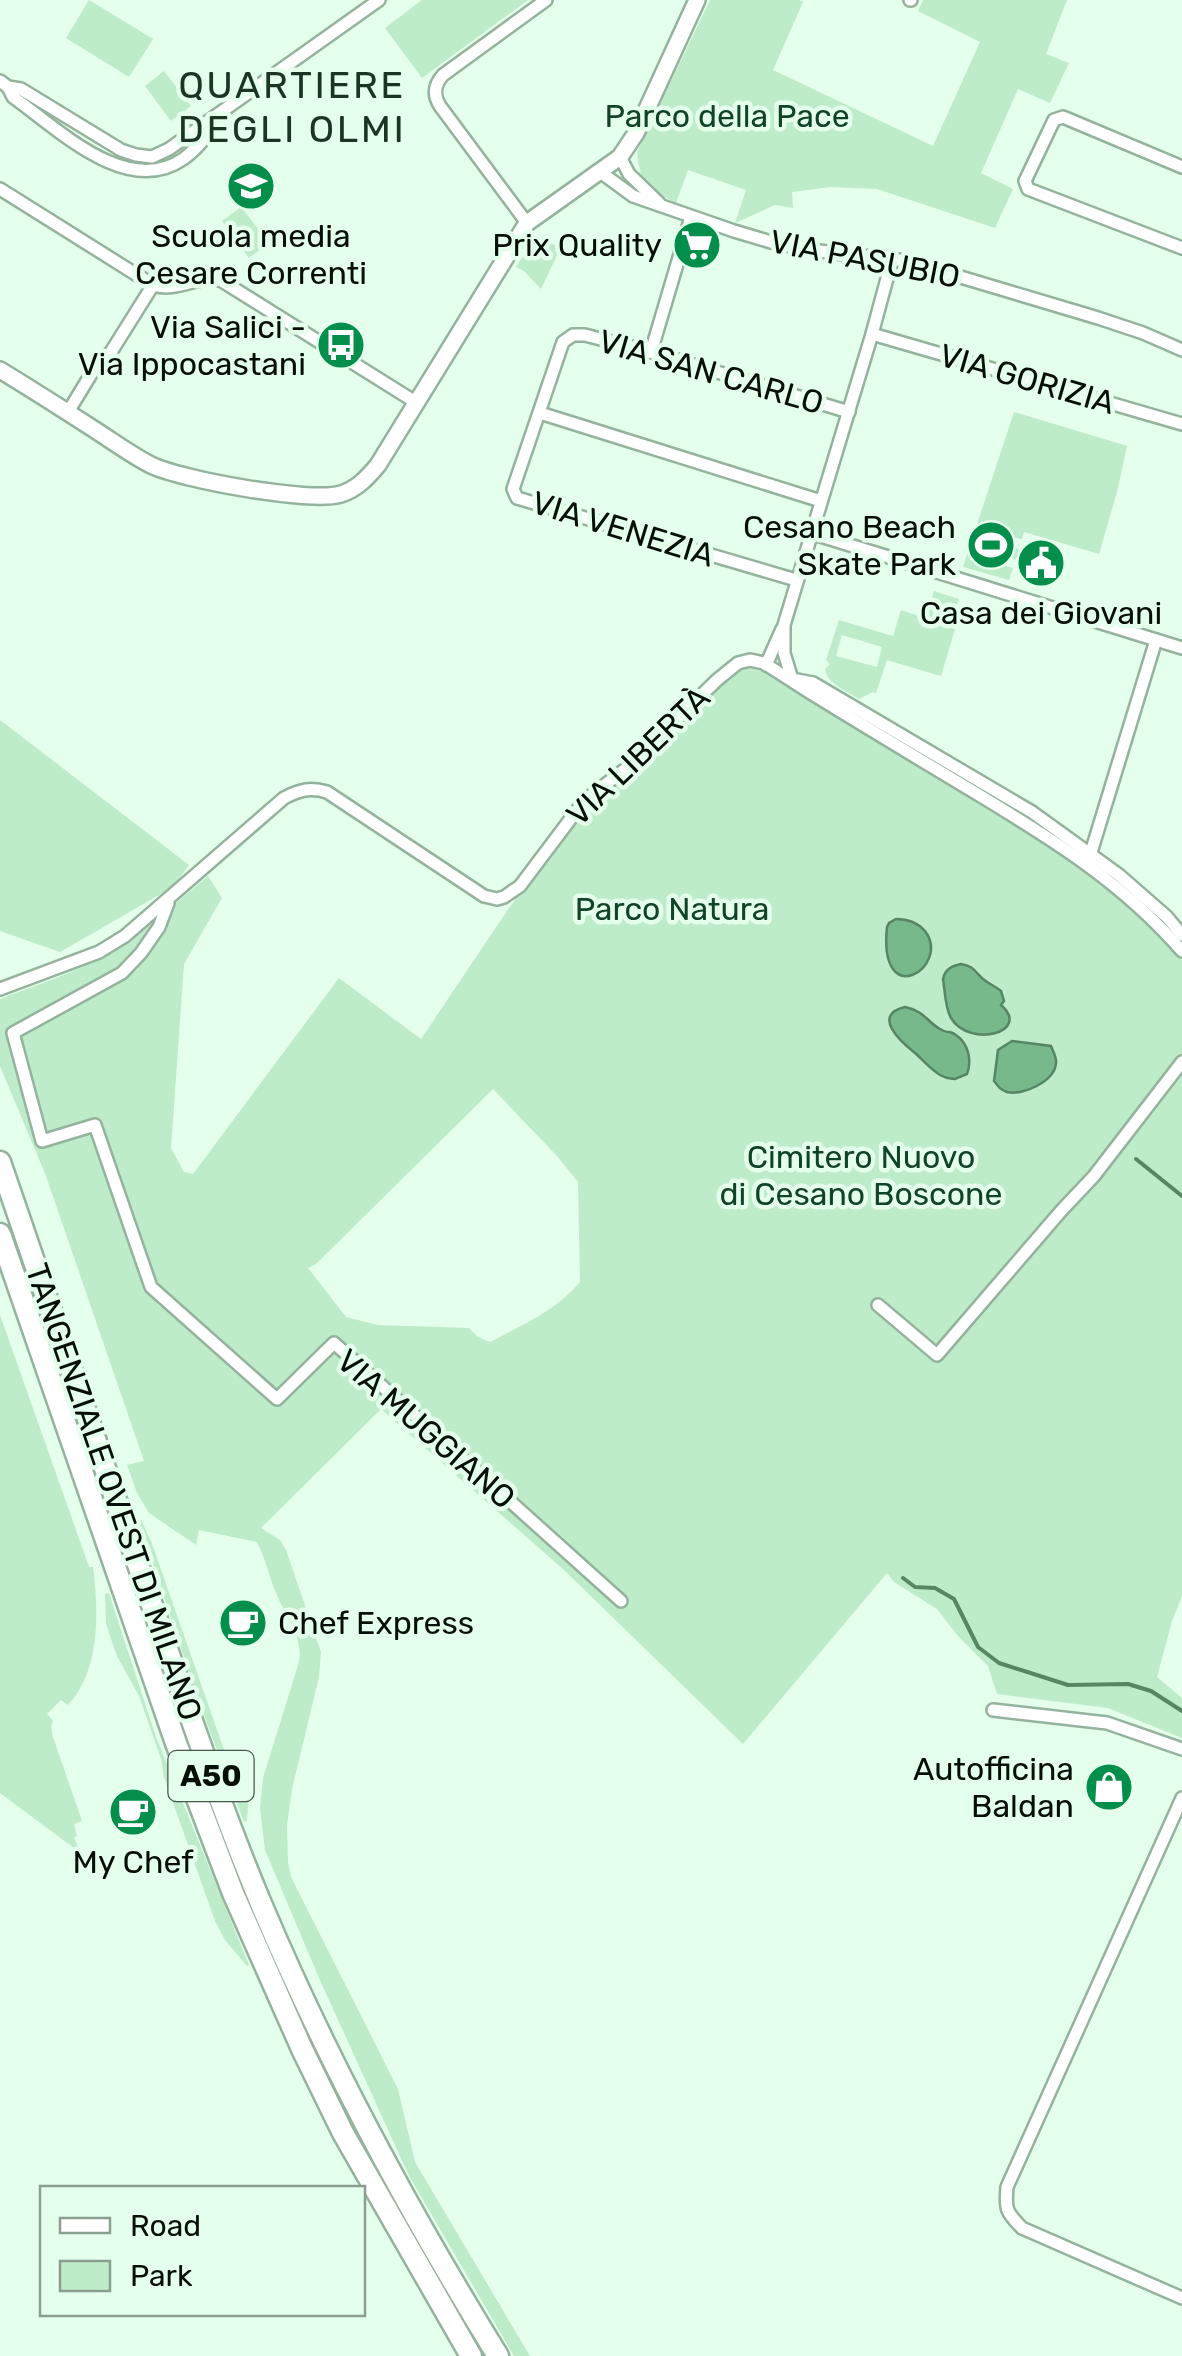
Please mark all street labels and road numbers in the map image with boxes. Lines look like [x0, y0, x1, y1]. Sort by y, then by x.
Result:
street label: VIA PASUBIO [767, 222, 963, 296]
street label: VIA SAN CARLO [594, 322, 828, 422]
street label: VIA GORIZIA [935, 336, 1119, 422]
street label: VIA VENEZIA [527, 483, 719, 575]
street label: VIA LIBERTÀ [559, 678, 717, 834]
street label: TANGENZIALE OVEST DI MILANO [18, 1259, 210, 1725]
street label: VIA MUGGIANO [329, 1341, 523, 1517]
road number: A50 [168, 1751, 254, 1801]

